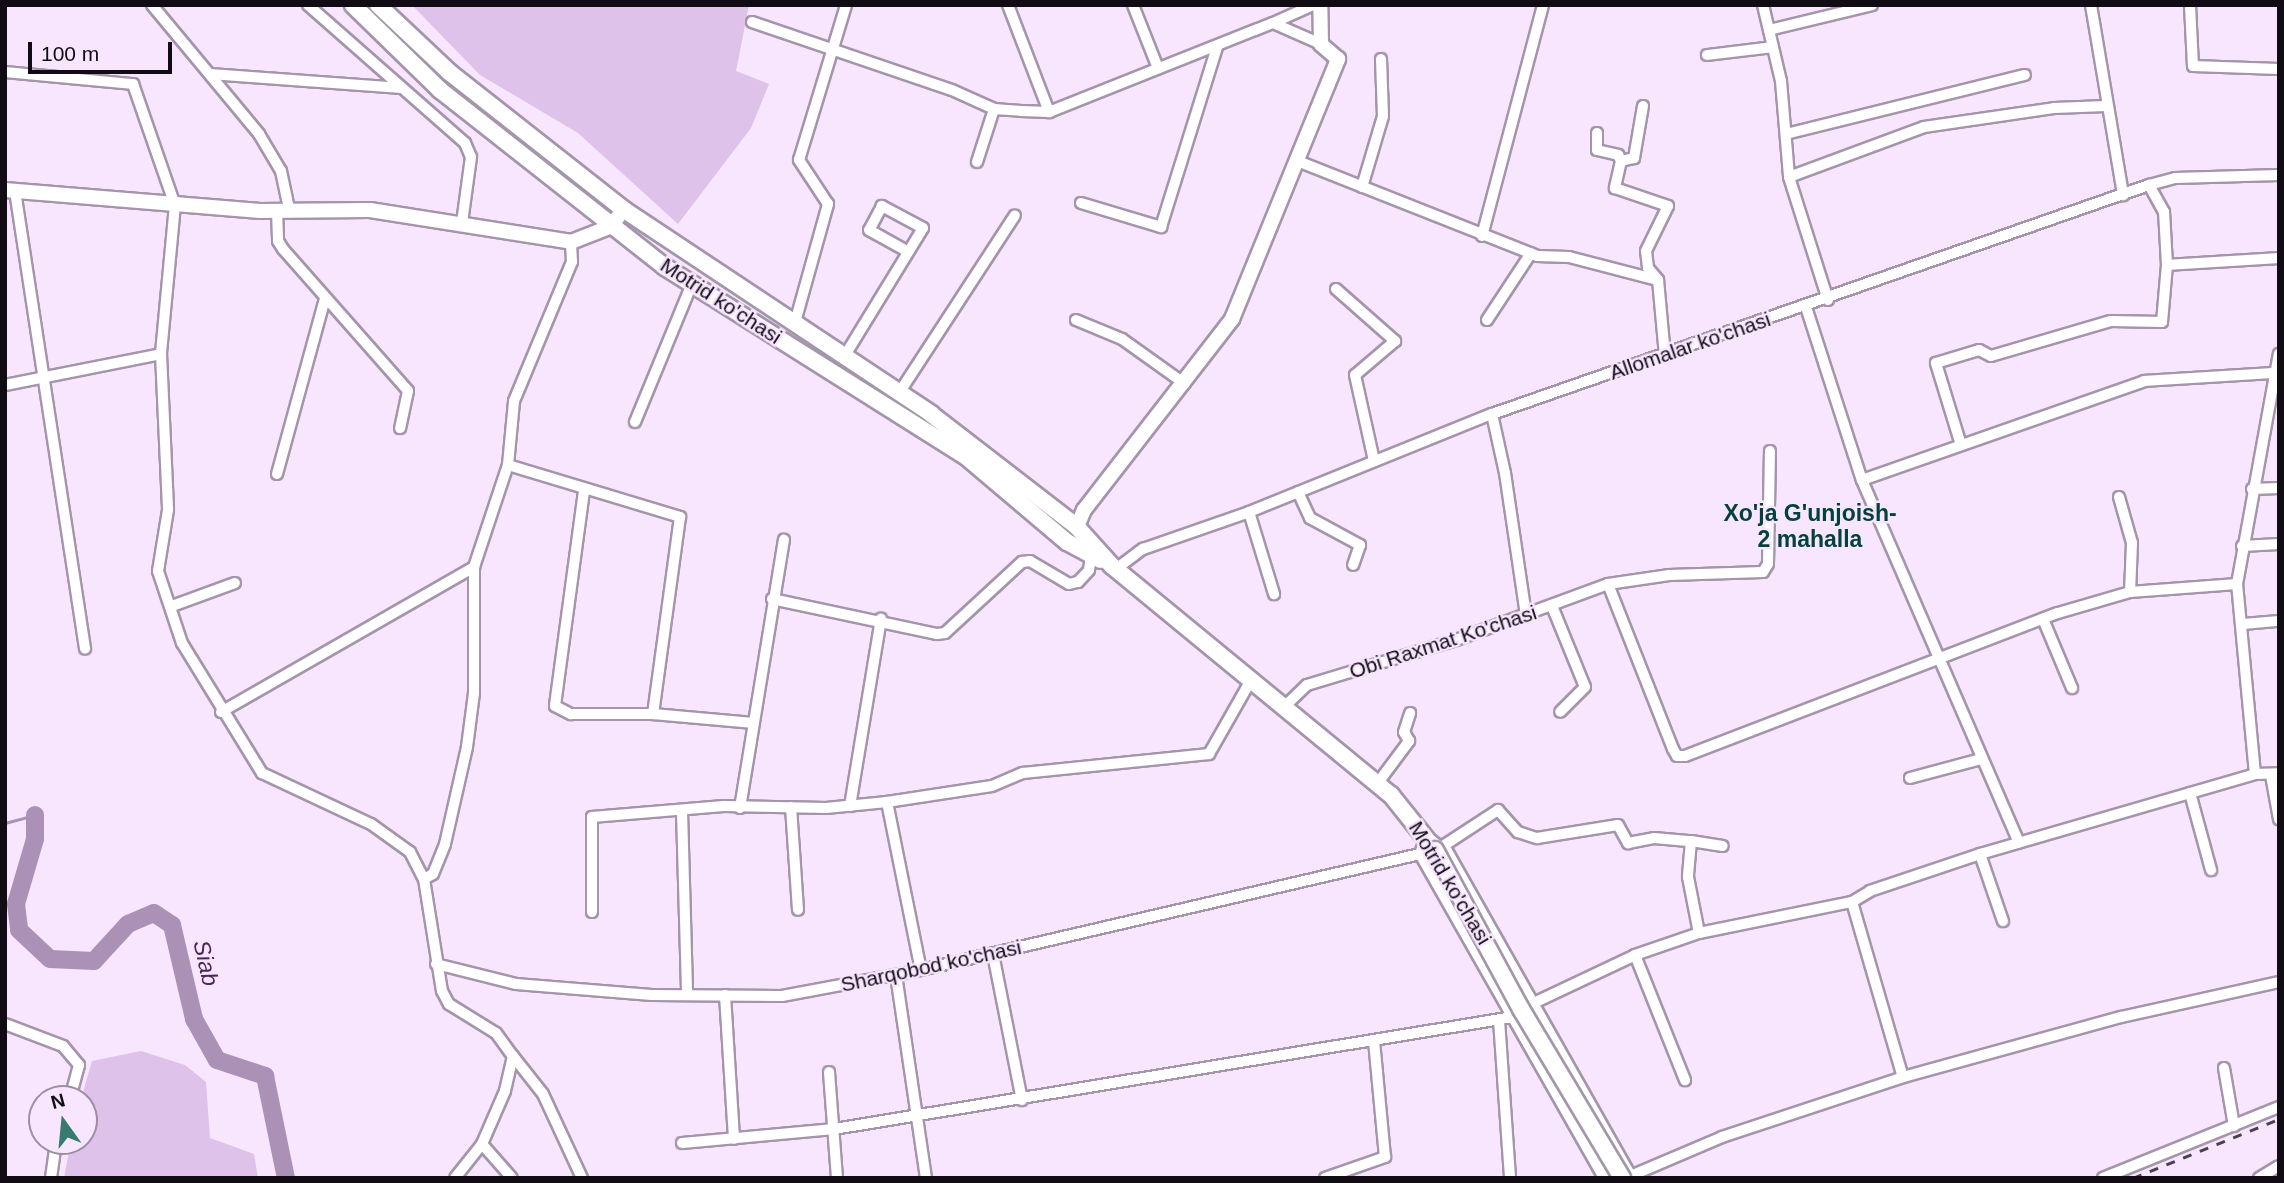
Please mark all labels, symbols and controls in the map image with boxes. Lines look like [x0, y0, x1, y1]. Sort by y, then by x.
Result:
scale bar [32, 28, 175, 72]
text: 100 m [41, 42, 99, 65]
street label: Motrid ko'chasi [656, 252, 786, 350]
street label: Allomalar ko'chasi [1606, 307, 1774, 385]
district label: Xo'ja G'unjoish- 2 mahalla [1723, 499, 1897, 553]
street label: Obi Raxmat Ko'chasi [1346, 600, 1540, 684]
street label: Motrid ko'chasi [1403, 817, 1497, 949]
street label: Sharqobod ko'chasi [838, 935, 1024, 997]
water label: Siab [187, 937, 225, 989]
north arrow [28, 1085, 98, 1155]
text: N [49, 1089, 67, 1113]

